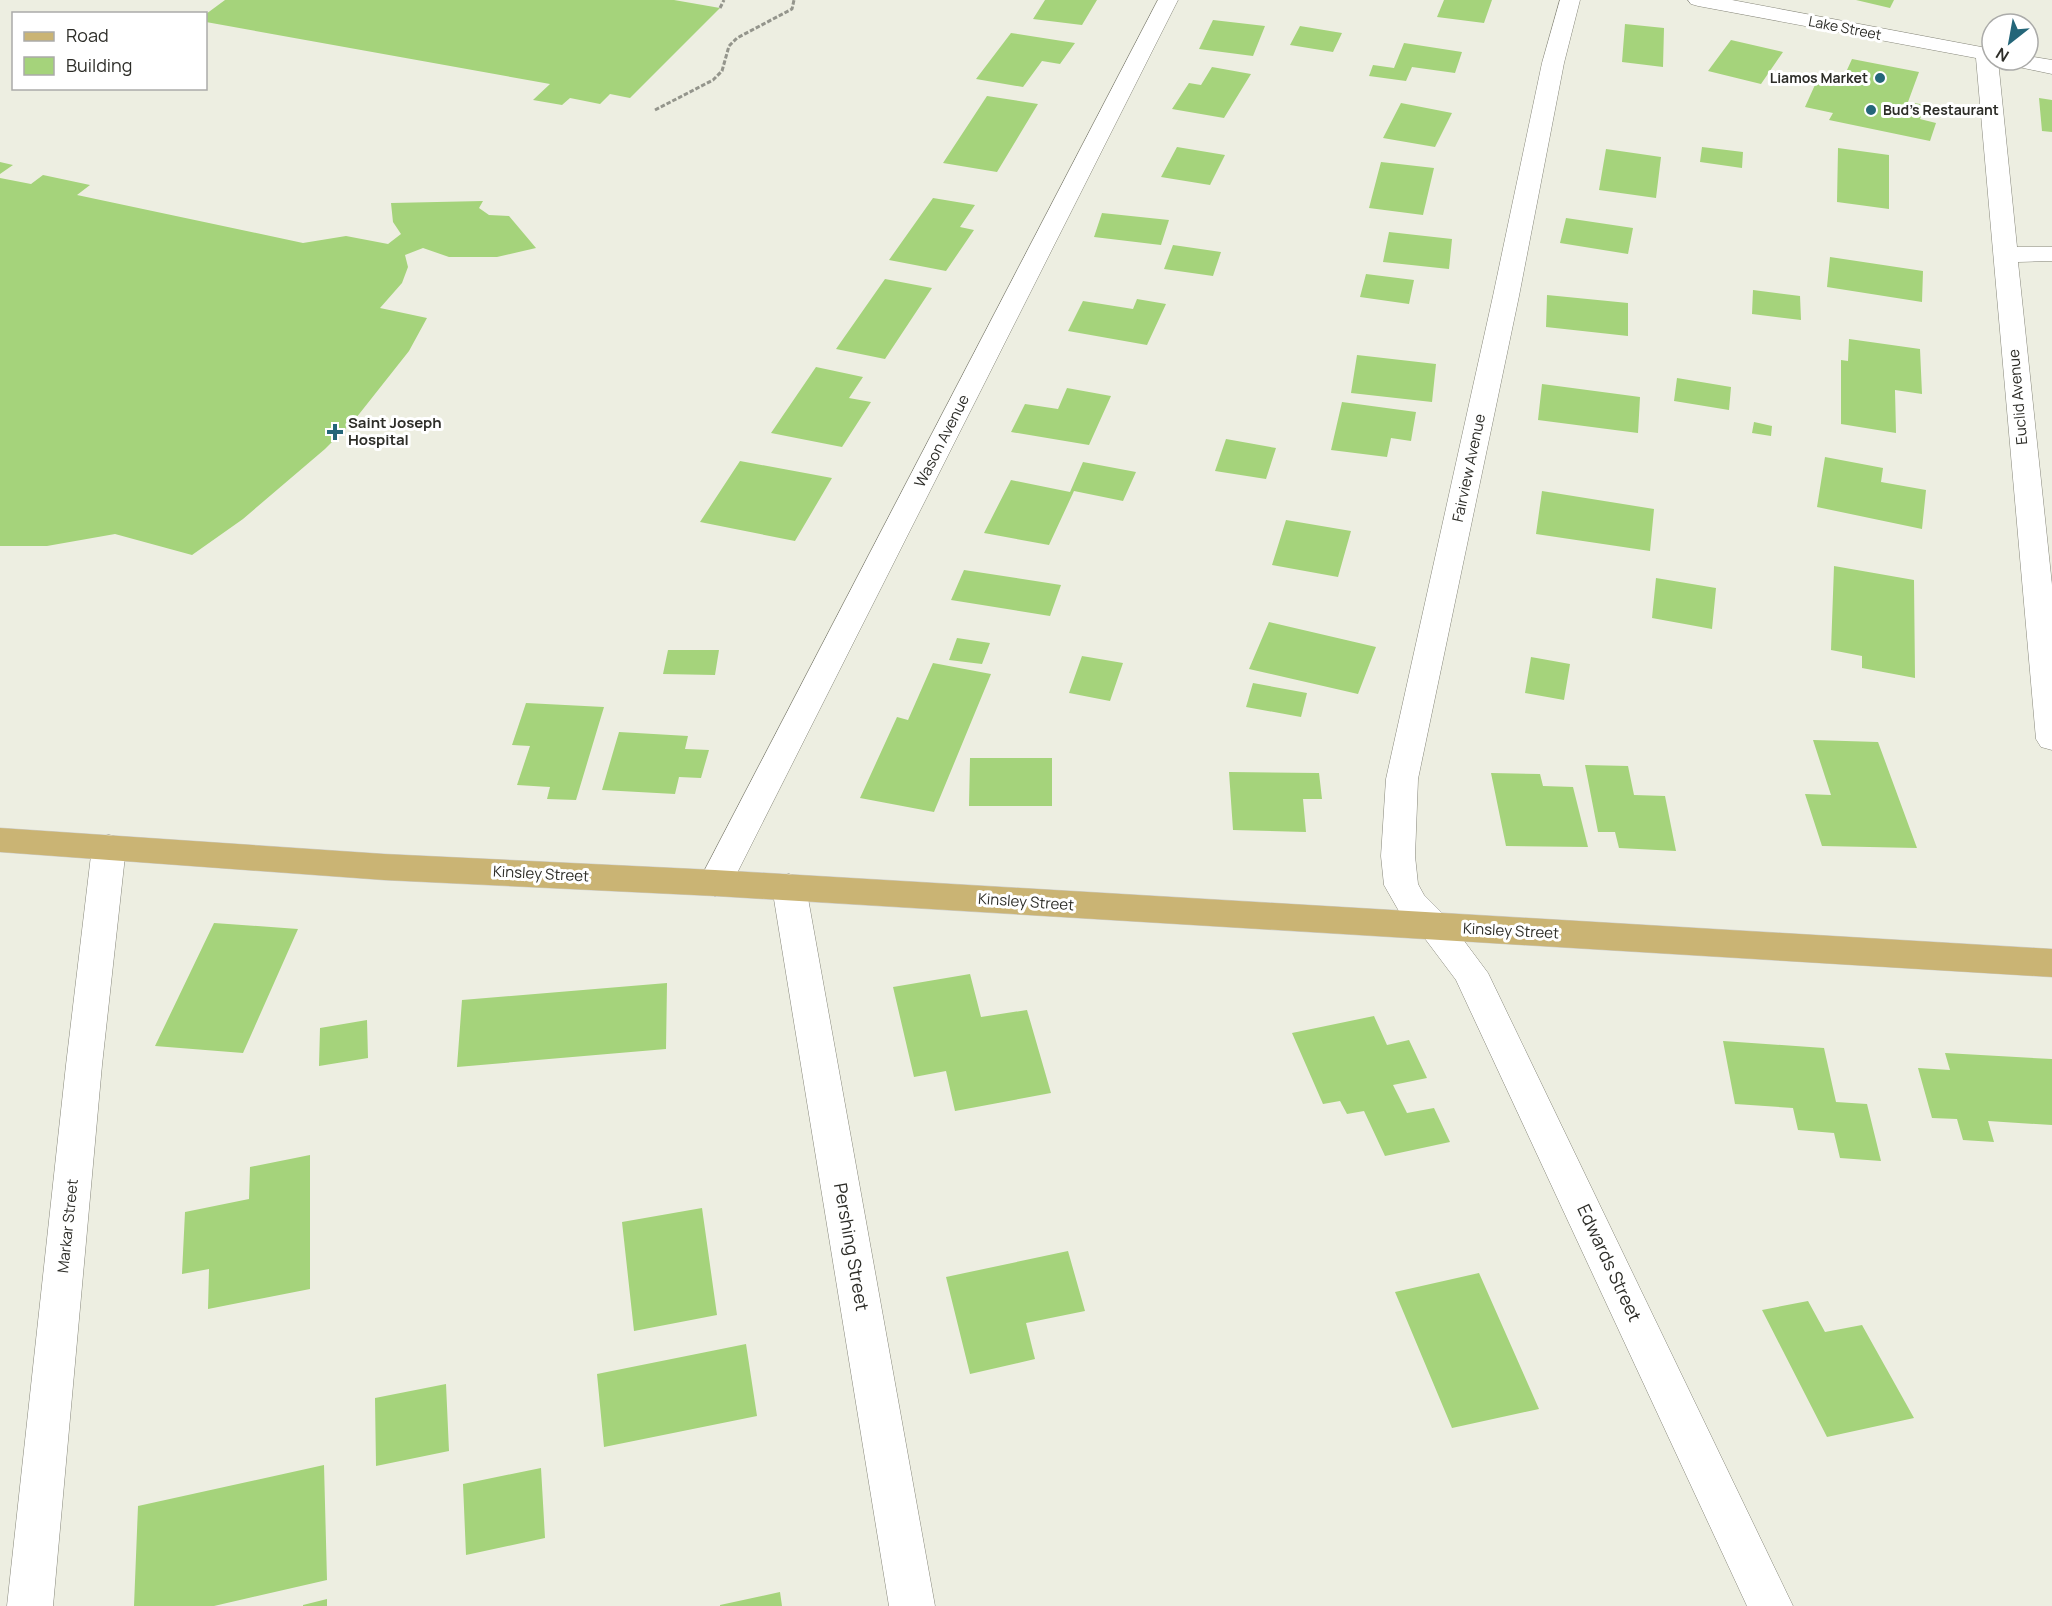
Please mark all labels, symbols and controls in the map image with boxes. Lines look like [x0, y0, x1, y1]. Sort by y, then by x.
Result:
street label: Lake Street [1807, 11, 1884, 44]
legend [12, 12, 207, 90]
north arrow [1980, 12, 2040, 72]
text: Road [66, 23, 109, 47]
text: N [1992, 42, 2013, 67]
text: Building [66, 53, 132, 77]
place label: Liamos Market [1770, 68, 1868, 87]
marker: Liamos Market [1873, 71, 1887, 85]
place label: Bud's Restaurant [1883, 100, 1999, 119]
marker: Bud's Restaurant [1864, 103, 1878, 117]
street label: Euclid Avenue [2003, 348, 2032, 446]
street label: Wason Avenue [909, 390, 974, 491]
place label: Saint Joseph Hospital [348, 412, 442, 450]
street label: Fairview Avenue [1447, 412, 1490, 524]
marker: Saint Joseph Hospital [326, 423, 344, 441]
street label: Kinsley Street [492, 860, 590, 887]
street label: Kinsley Street [977, 888, 1075, 915]
street label: Kinsley Street [1462, 917, 1560, 944]
street label: Markar Street [52, 1178, 83, 1274]
street label: Pershing Street [829, 1181, 875, 1313]
street label: Edwards Street [1572, 1200, 1648, 1325]

